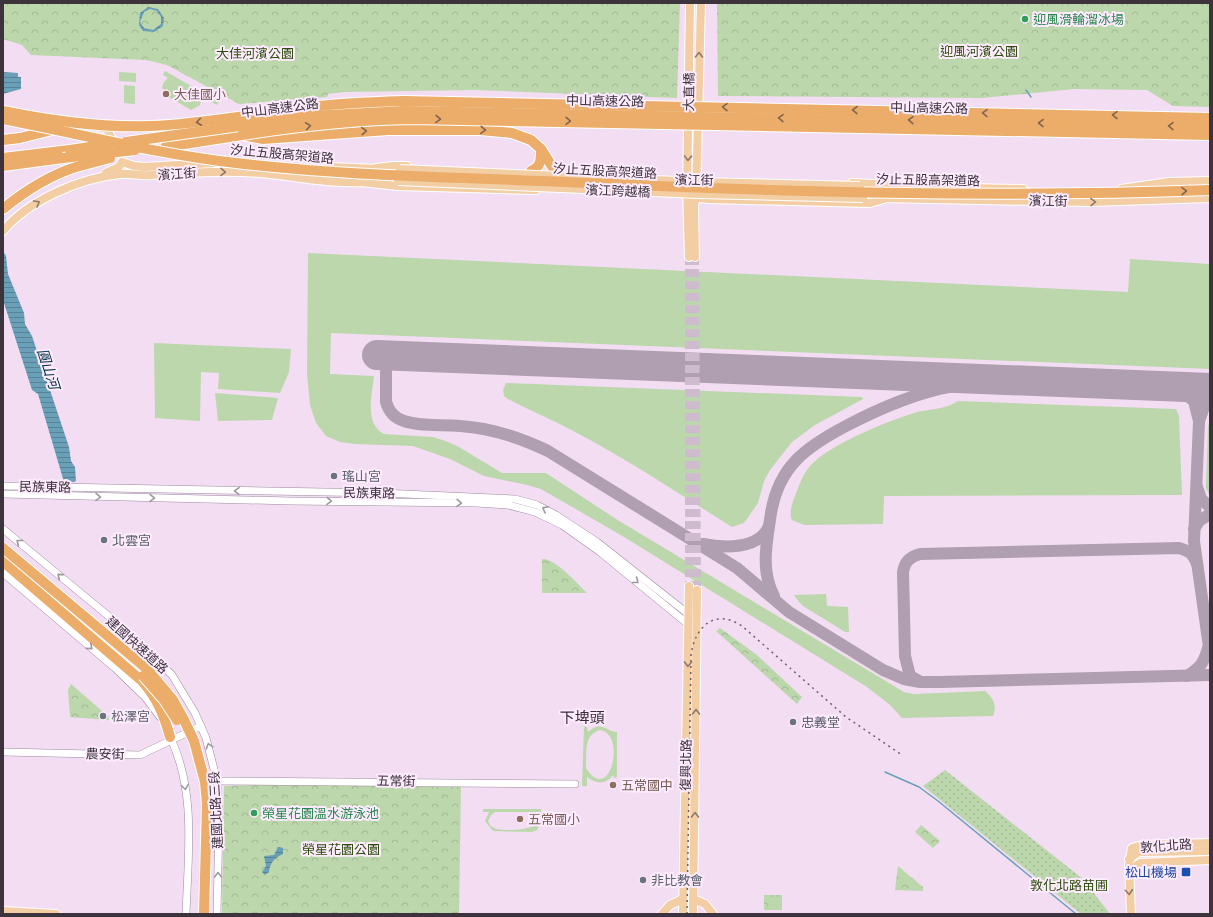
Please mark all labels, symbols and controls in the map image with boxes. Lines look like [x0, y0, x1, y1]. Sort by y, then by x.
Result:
place label: 迎風滑輪溜冰場 [1033, 12, 1124, 27]
marker: 迎風滑輪溜冰場 [1020, 14, 1030, 24]
park label: 迎風河濱公園 [940, 44, 1018, 59]
park label: 大佳河濱公園 [216, 46, 294, 61]
one-way arrow [695, 52, 703, 58]
street label: 大直橋 [681, 72, 697, 112]
place label: 大佳國小 [174, 87, 226, 102]
marker: 大佳國小 [161, 89, 171, 99]
street label: 中山高速公路 [566, 93, 644, 109]
street label: 中山高速公路 [240, 96, 320, 120]
street label: 中山高速公路 [890, 100, 968, 116]
one-way arrow [722, 103, 728, 111]
one-way arrow [852, 106, 858, 114]
one-way arrow [982, 109, 988, 117]
one-way arrow [1112, 111, 1118, 120]
one-way arrow [778, 114, 784, 122]
one-way arrow [435, 115, 441, 123]
one-way arrow [908, 116, 914, 125]
one-way arrow [196, 117, 202, 126]
one-way arrow [565, 117, 571, 125]
one-way arrow [1038, 119, 1044, 127]
one-way arrow [305, 122, 311, 131]
one-way arrow [1168, 122, 1174, 130]
one-way arrow [361, 126, 367, 135]
one-way arrow [480, 126, 486, 135]
street label: 汐止五股高架道路 [230, 142, 334, 166]
one-way arrow [684, 155, 692, 161]
street label: 汐止五股高架道路 [553, 161, 657, 181]
street label: 濱江街 [157, 165, 197, 183]
one-way arrow [220, 168, 226, 176]
street label: 濱江街 [674, 172, 714, 188]
street label: 汐止五股高架道路 [876, 172, 980, 188]
street label: 濱江跨越橋 [585, 182, 651, 200]
one-way arrow [1181, 187, 1187, 195]
street label: 濱江街 [1028, 193, 1068, 209]
one-way arrow [1090, 198, 1096, 206]
one-way arrow [33, 200, 40, 207]
water label: 圓山河 [33, 346, 64, 394]
place label: 瑤山宮 [342, 469, 381, 484]
marker: 瑤山宮 [329, 471, 339, 481]
street label: 民族東路 [19, 479, 71, 495]
street label: 民族東路 [343, 485, 395, 501]
one-way arrow [234, 487, 240, 495]
one-way arrow [95, 492, 101, 501]
one-way arrow [149, 494, 155, 502]
one-way arrow [326, 497, 332, 506]
one-way arrow [456, 499, 462, 507]
one-way arrow [542, 507, 549, 514]
place label: 北雲宮 [112, 533, 151, 548]
marker: 北雲宮 [99, 535, 109, 545]
one-way arrow [16, 540, 24, 547]
one-way arrow [57, 573, 64, 580]
one-way arrow [632, 577, 639, 584]
street label: 建國快速道路 [103, 613, 171, 677]
one-way arrow [85, 642, 92, 649]
one-way arrow [684, 661, 692, 667]
place label: 松澤宮 [111, 709, 150, 724]
district label: 下埤頭 [559, 709, 605, 727]
one-way arrow [692, 709, 700, 715]
marker: 松澤宮 [98, 711, 108, 721]
place label: 忠義堂 [801, 715, 840, 730]
marker: 忠義堂 [788, 717, 798, 727]
street label: 復興北路 [678, 739, 694, 791]
one-way arrow [205, 743, 214, 750]
street label: 農安街 [85, 746, 125, 762]
street label: 建國北路三段 [206, 771, 226, 849]
street label: 五常街 [376, 773, 416, 789]
place label: 五常國中 [621, 778, 673, 793]
marker: 五常國中 [608, 780, 618, 790]
one-way arrow [180, 784, 189, 790]
place label: 榮星花園溫水游泳池 [262, 806, 379, 821]
marker: 榮星花園溫水游泳池 [249, 808, 259, 818]
place label: 五常國小 [528, 812, 580, 827]
one-way arrow [690, 812, 699, 818]
marker: 五常國小 [515, 814, 525, 824]
street label: 敦化北路 [1140, 837, 1192, 855]
park label: 榮星花園公園 [302, 842, 380, 857]
place label: 松山機場 [1125, 865, 1177, 880]
marker: 松山機場 [1180, 866, 1192, 878]
one-way arrow [214, 872, 222, 878]
place label: 非比教會 [651, 873, 703, 888]
marker: 非比教會 [638, 875, 648, 885]
park label: 敦化北路苗圃 [1030, 878, 1108, 893]
one-way arrow [1125, 889, 1134, 895]

